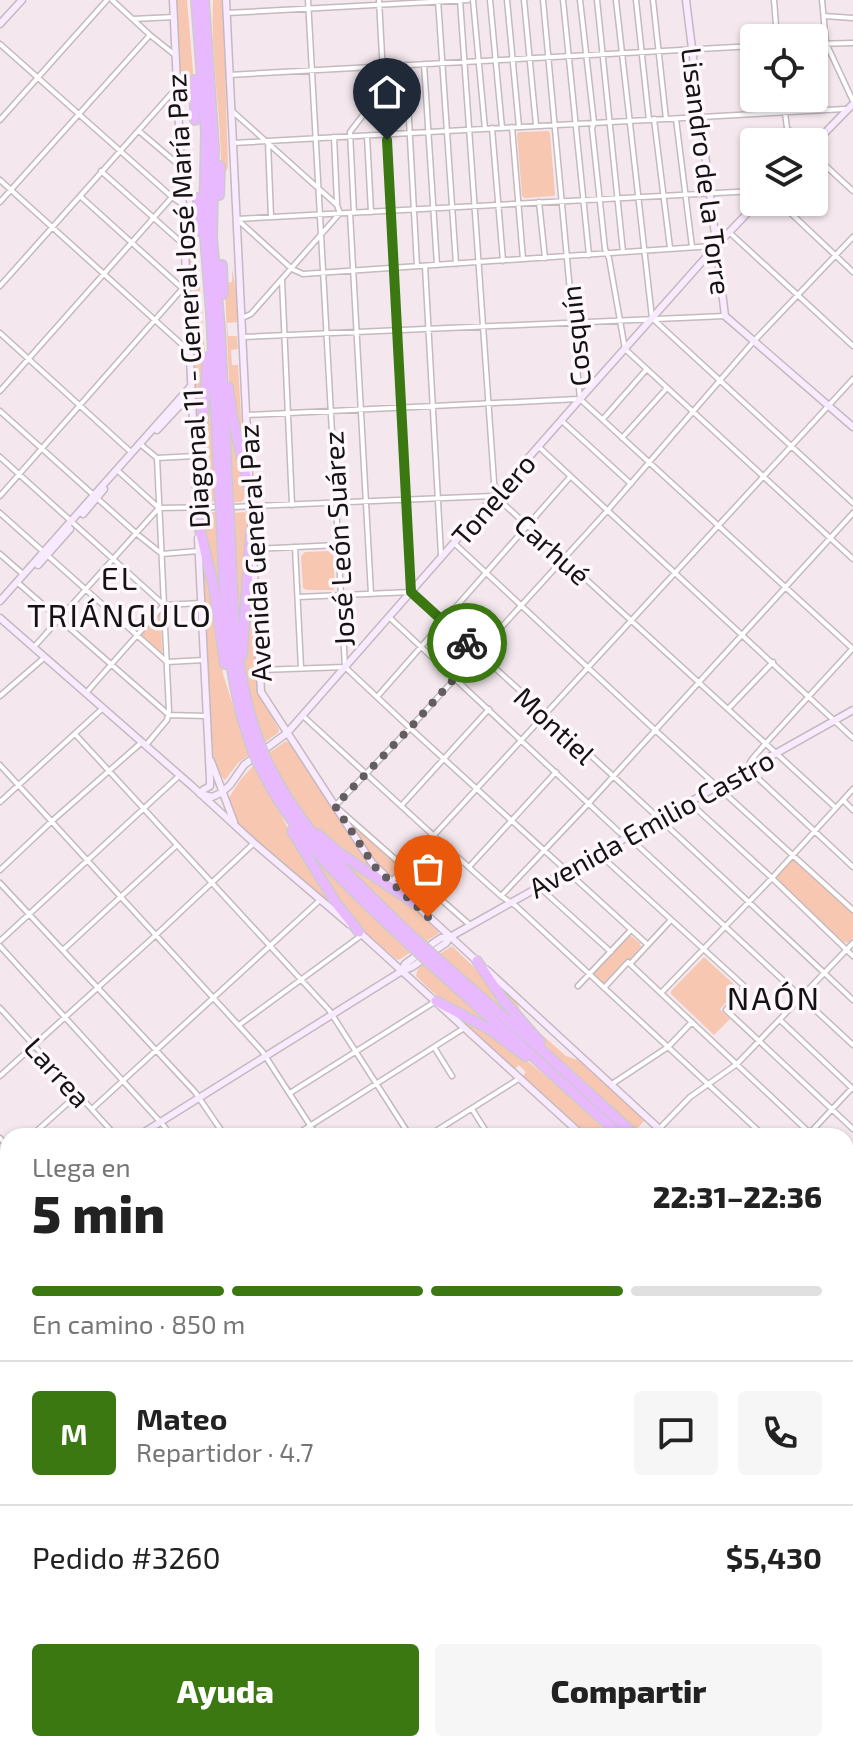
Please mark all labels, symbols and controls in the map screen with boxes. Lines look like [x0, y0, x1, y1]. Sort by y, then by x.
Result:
map controls [740, 24, 828, 216]
button: locate [740, 24, 828, 112]
street label: Lisandro de la Torre [675, 45, 739, 297]
pin [353, 58, 421, 140]
icon: home [365, 70, 409, 114]
street label: Diagonal 11 - General José María Paz [158, 73, 216, 529]
button: layers [740, 128, 828, 216]
street label: Cosquín [553, 284, 597, 388]
street label: Avenida General Paz [230, 423, 278, 683]
street label: José León Suárez [315, 430, 361, 648]
street label: Tonelero [444, 446, 542, 552]
street label: Carhué [508, 506, 598, 592]
district label: EL TRIÁNGULO [27, 558, 213, 633]
courier [427, 603, 507, 683]
icon: bike [445, 621, 489, 665]
street label: Montiel [508, 679, 603, 771]
street label: Avenida Emilio Castro [522, 741, 780, 905]
pin [394, 835, 462, 917]
icon: bag [406, 847, 450, 891]
district label: NAÓN [727, 978, 821, 1016]
street label: Larrea [18, 1030, 98, 1114]
text: Llega en [32, 1151, 131, 1182]
text: 22:31–22:36 [653, 1178, 822, 1214]
text: 5 min [32, 1181, 165, 1243]
text: En camino · 850 m [32, 1308, 245, 1339]
button: chat [634, 1391, 718, 1475]
button: phone [738, 1391, 822, 1475]
text: Mateo [136, 1400, 227, 1436]
text: M [60, 1415, 88, 1451]
text: Repartidor · 4.7 [136, 1436, 314, 1467]
text: Pedido #3260 [32, 1539, 221, 1575]
text: $5,430 [726, 1539, 822, 1575]
button: Ayuda [32, 1644, 419, 1736]
button: Compartir [435, 1644, 822, 1736]

